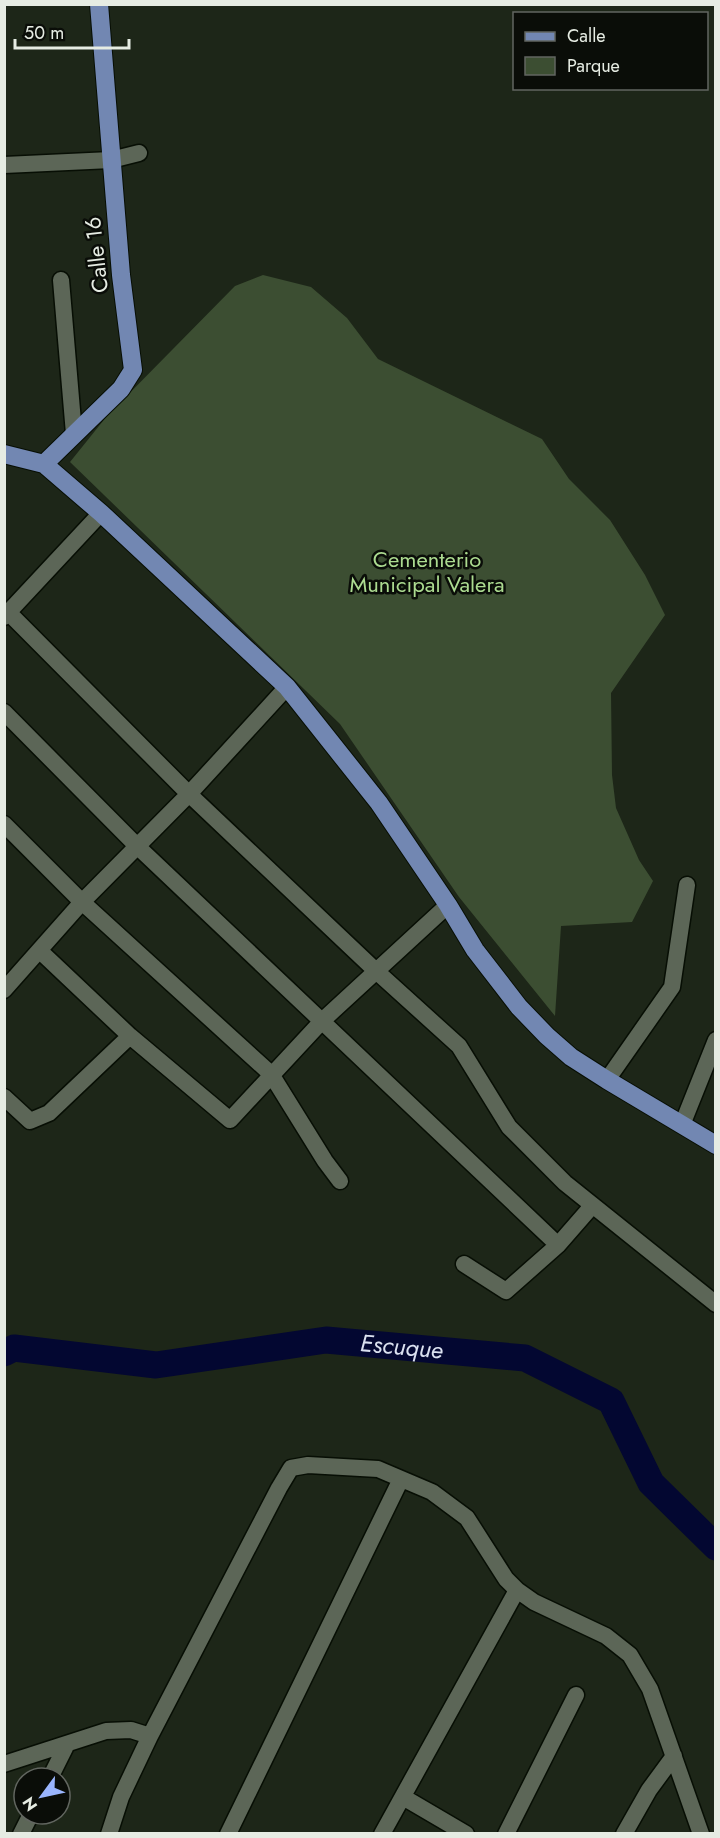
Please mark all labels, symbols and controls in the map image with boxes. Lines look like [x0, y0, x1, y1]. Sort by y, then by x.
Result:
scale bar [15, 12, 129, 50]
legend [513, 12, 708, 90]
text: 50 m [24, 20, 64, 46]
text: Calle [567, 23, 606, 49]
text: Parque [567, 53, 620, 79]
street label: Calle 16 [76, 215, 116, 295]
park label: Cementerio Municipal Valera [349, 543, 505, 600]
water label: Escuque [359, 1325, 445, 1368]
north arrow [12, 1766, 72, 1826]
text: N [17, 1792, 43, 1815]

